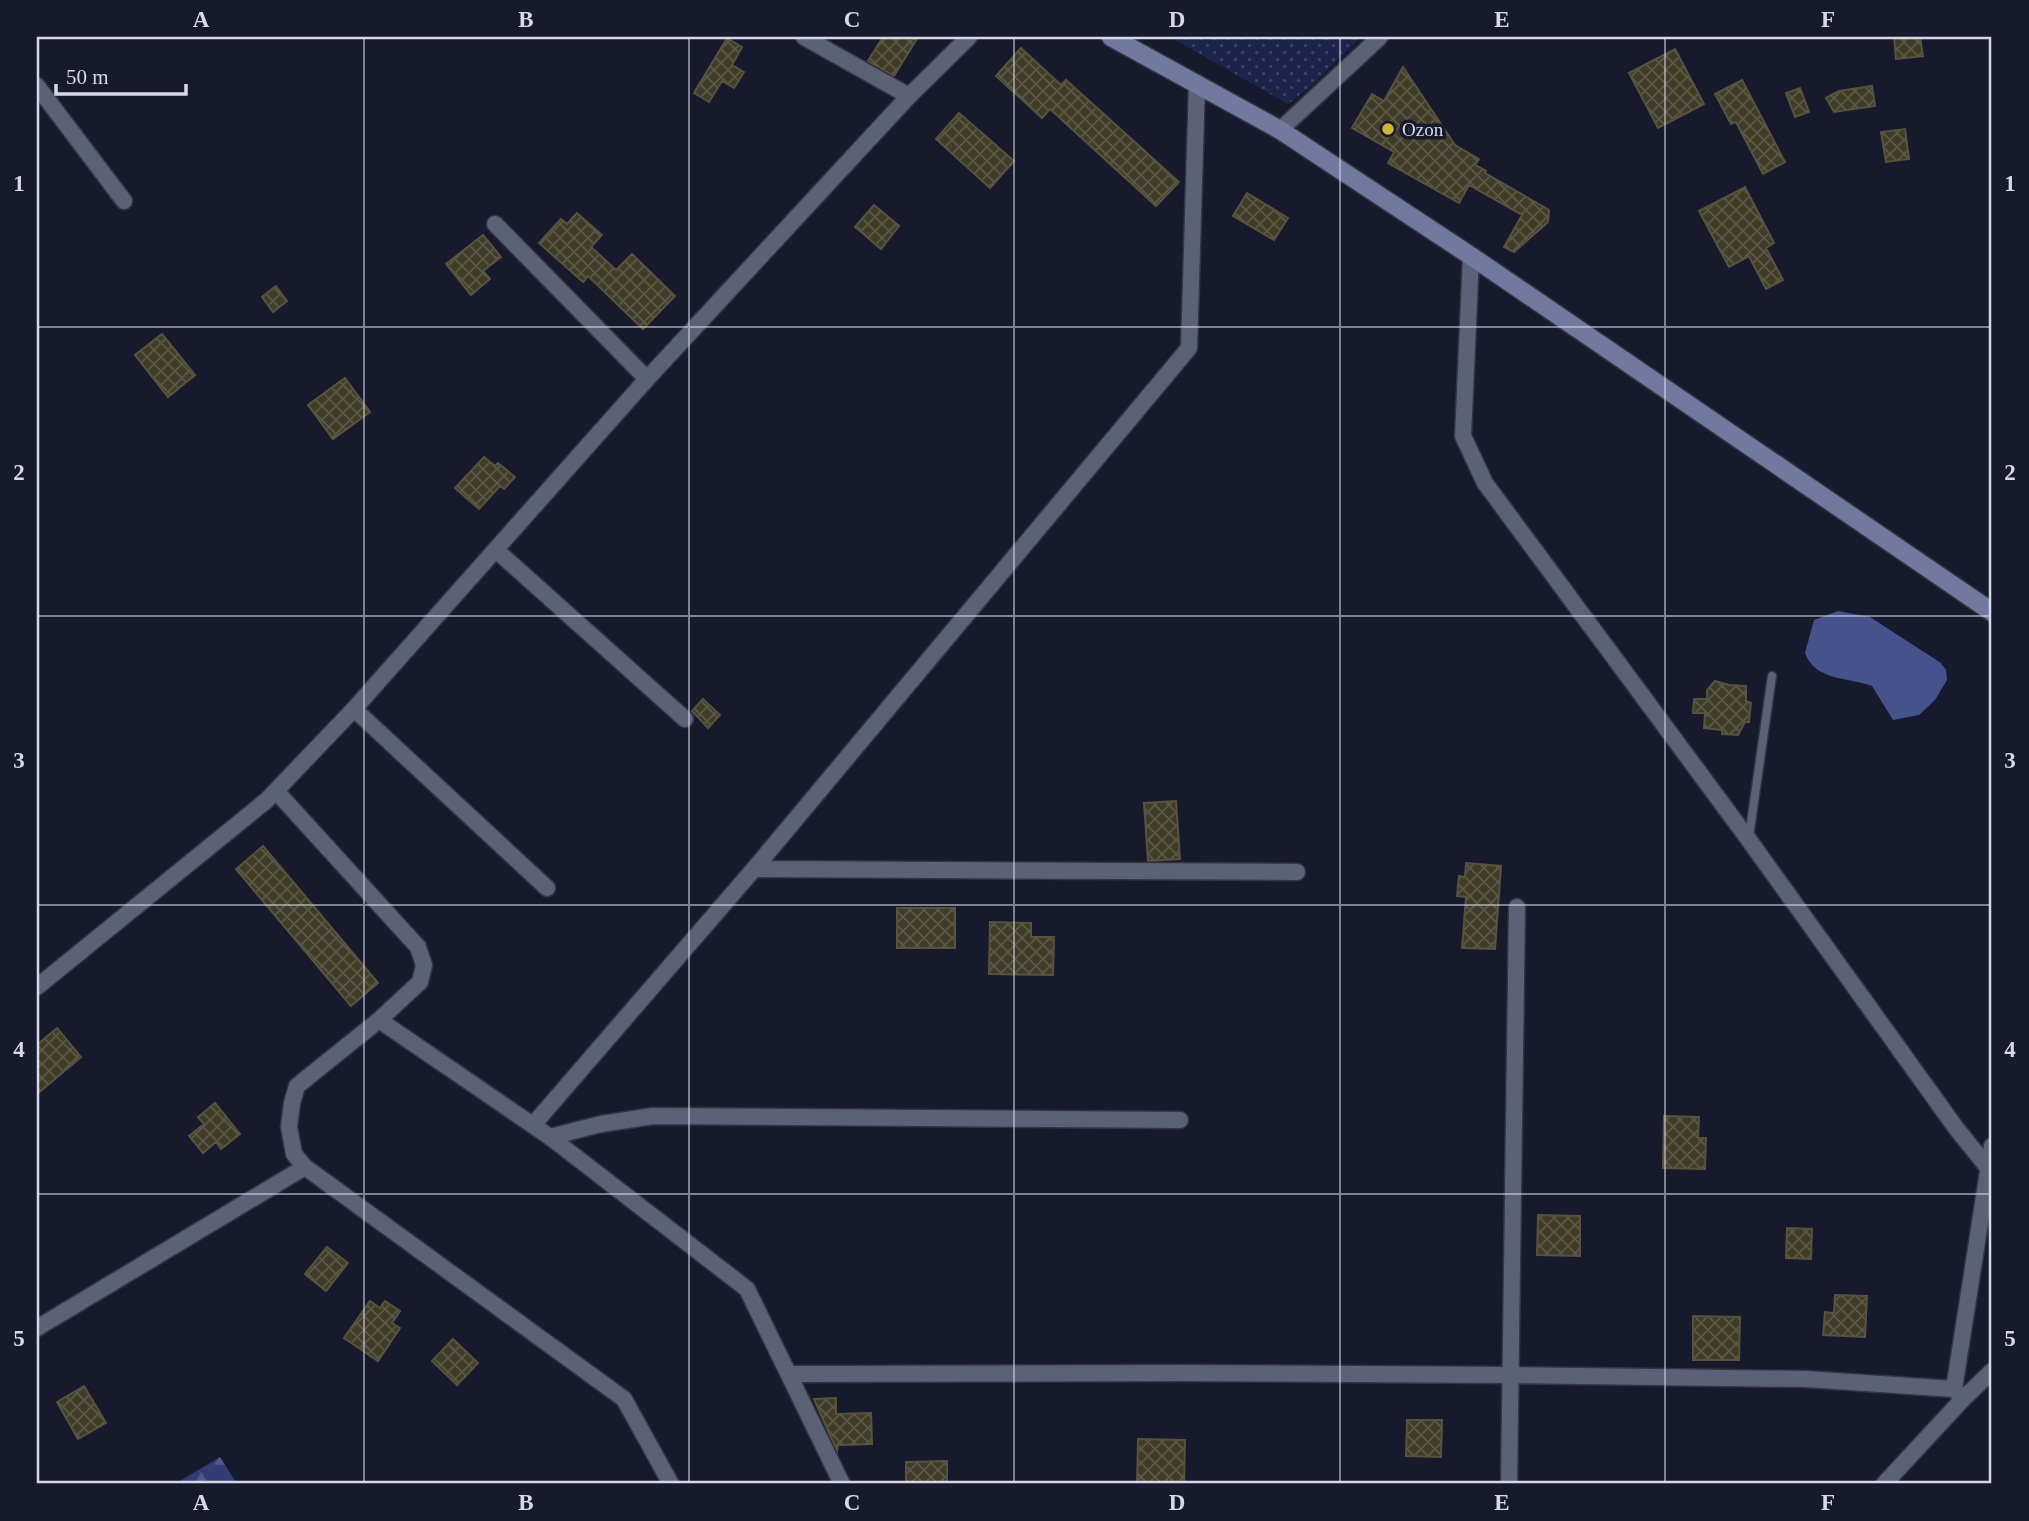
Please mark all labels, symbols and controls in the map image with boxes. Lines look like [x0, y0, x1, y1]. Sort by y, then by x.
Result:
text: A [193, 7, 210, 32]
text: B [518, 7, 534, 32]
text: C [844, 7, 860, 32]
text: D [1169, 7, 1185, 32]
text: E [1494, 7, 1510, 32]
text: F [1821, 7, 1835, 32]
scale bar [56, 52, 186, 96]
text: 50 m [66, 65, 109, 89]
place label: Ozon [1402, 119, 1444, 140]
marker: Ozon [1380, 121, 1396, 137]
text: 1 [13, 171, 25, 196]
text: 1 [2004, 171, 2016, 196]
text: 2 [13, 460, 25, 485]
text: 2 [2004, 460, 2016, 485]
text: 3 [13, 748, 25, 773]
text: 3 [2004, 748, 2016, 773]
text: 4 [13, 1037, 25, 1062]
text: 4 [2004, 1037, 2016, 1062]
text: 5 [13, 1326, 25, 1351]
text: 5 [2004, 1326, 2016, 1351]
text: A [193, 1490, 210, 1515]
text: B [518, 1490, 534, 1515]
text: C [844, 1490, 860, 1515]
text: D [1169, 1490, 1185, 1515]
text: E [1494, 1490, 1510, 1515]
text: F [1821, 1490, 1835, 1515]

